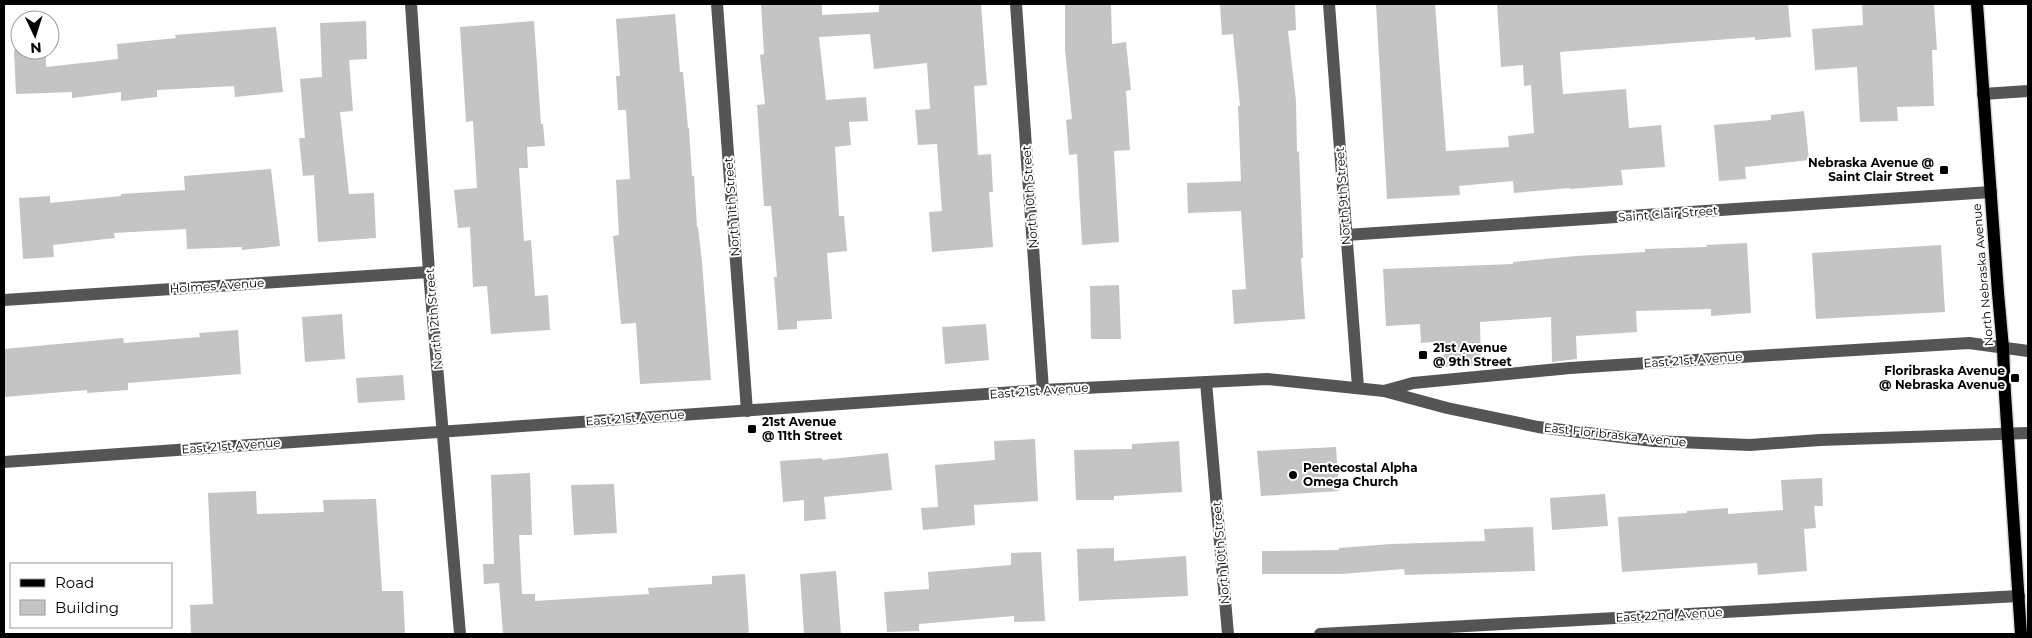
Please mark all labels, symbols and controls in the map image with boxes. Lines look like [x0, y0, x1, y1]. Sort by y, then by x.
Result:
north arrow [10, 10, 60, 60]
text: N [30, 39, 42, 57]
street label: North 10th Street [1018, 145, 1041, 249]
street label: North 9th Street [1332, 146, 1353, 246]
place label: Nebraska Avenue @ Saint Clair Street [1808, 155, 1935, 184]
street label: North 11th Street [721, 157, 742, 257]
marker: Nebraska Avenue @ Saint Clair Street [1938, 164, 1950, 176]
street label: Saint Clair Street [1618, 203, 1719, 224]
street label: North Nebraska Avenue [1969, 203, 1996, 347]
street label: North 12th Street [422, 267, 445, 370]
street label: Holmes Avenue [169, 275, 265, 296]
place label: 21st Avenue @ 9th Street [1433, 340, 1513, 369]
marker: 21st Avenue @ 9th Street [1417, 349, 1429, 361]
street label: East 21st Avenue [1643, 349, 1743, 370]
place label: Floribraska Avenue @ Nebraska Avenue [1879, 363, 2005, 392]
marker: Floribraska Avenue @ Nebraska Avenue [2009, 372, 2021, 384]
street label: East 21st Avenue [989, 380, 1089, 401]
street label: East 21st Avenue [585, 407, 685, 428]
place label: 21st Avenue @ 11th Street [762, 414, 843, 443]
street label: East Floribraska Avenue [1543, 420, 1687, 449]
marker: 21st Avenue @ 11th Street [746, 423, 758, 435]
street label: East 21st Avenue [181, 435, 281, 456]
place label: Pentecostal Alpha Omega Church [1303, 460, 1418, 489]
marker: Pentecostal Alpha Omega Church [1287, 469, 1299, 481]
street label: North 10th Street [1209, 501, 1232, 605]
legend [10, 563, 172, 628]
text: Road [55, 573, 94, 592]
text: Building [55, 598, 119, 617]
street label: East 22nd Avenue [1615, 604, 1723, 625]

